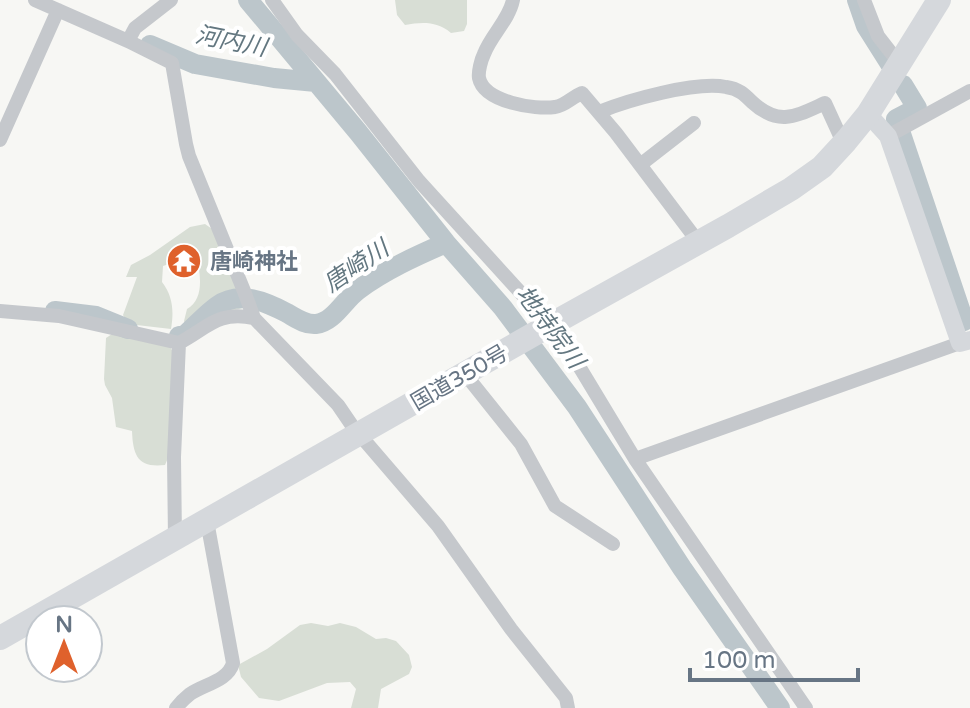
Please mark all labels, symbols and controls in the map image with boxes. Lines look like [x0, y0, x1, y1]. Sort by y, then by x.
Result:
water label: 河内川 [193, 20, 272, 63]
water label: 唐崎川 [318, 233, 397, 299]
temple icon: 唐崎神社 [165, 242, 203, 280]
place label: 唐崎神社 [210, 249, 298, 275]
water label: 地持院川 [509, 280, 592, 377]
street label: 国道350号 [406, 340, 513, 416]
north arrow [24, 604, 104, 684]
text: N [55, 612, 73, 638]
scale bar [690, 632, 858, 682]
text: 100 m [702, 646, 776, 675]

